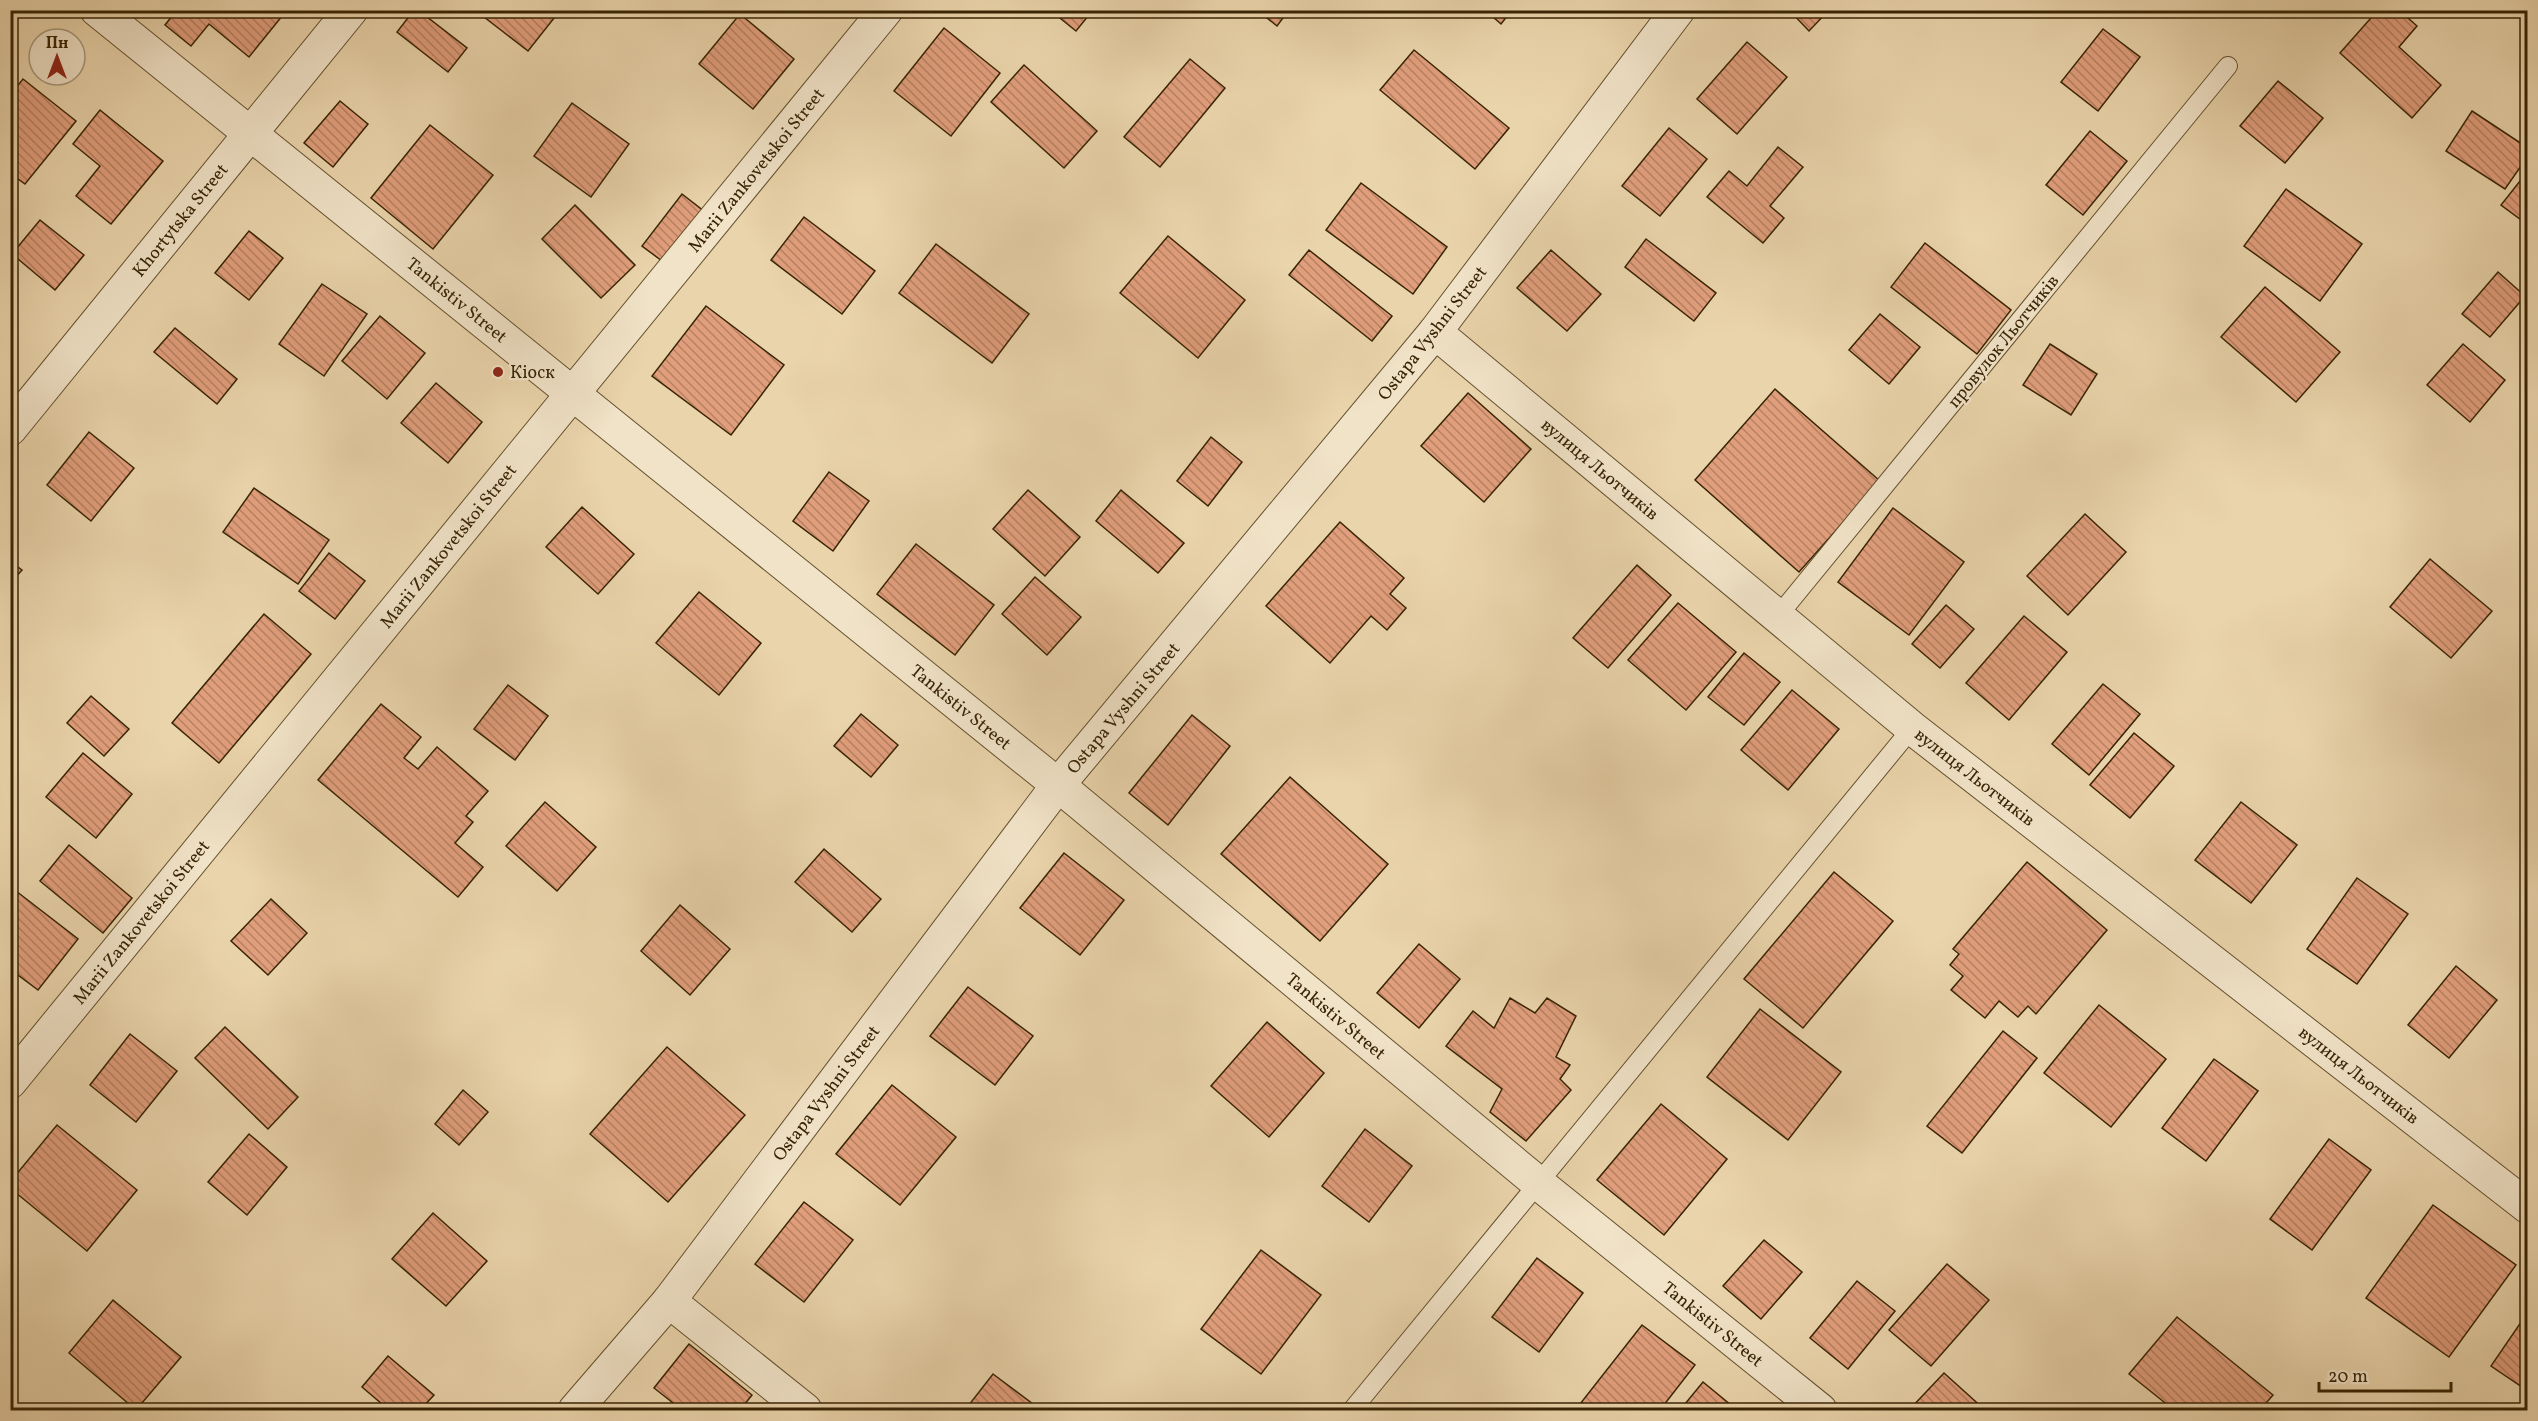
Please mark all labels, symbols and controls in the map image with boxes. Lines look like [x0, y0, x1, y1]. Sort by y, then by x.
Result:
north arrow [27, 27, 87, 87]
text: Пн [46, 33, 68, 55]
street label: Marii Zankovetskoi Street [683, 83, 831, 258]
street label: Khortytska Street [127, 159, 235, 283]
street label: Tankistiv Street [400, 253, 512, 350]
street label: Ostapa Vyshni Street [1373, 261, 1494, 407]
street label: провулок Льотчиків [1943, 270, 2066, 414]
place label: Кіоск [510, 361, 555, 386]
marker: Кіоск [491, 365, 505, 379]
street label: вулиця Льотчиків [1535, 413, 1663, 527]
street label: Marii Zankovetskoi Street [375, 459, 523, 634]
street label: Ostapa Vyshni Street [1062, 638, 1187, 780]
street label: Tankistiv Street [904, 660, 1016, 757]
street label: вулиця Льотчиків [1909, 723, 2040, 833]
street label: Marii Zankovetskoi Street [68, 835, 216, 1010]
street label: Tankistiv Street [1280, 968, 1390, 1066]
street label: Ostapa Vyshni Street [768, 1021, 887, 1167]
street label: вулиця Льотчиків [2293, 1021, 2424, 1131]
street label: Tankistiv Street [1656, 1277, 1768, 1374]
scale bar [2319, 1355, 2451, 1393]
text: 20 m [2328, 1365, 2368, 1390]

